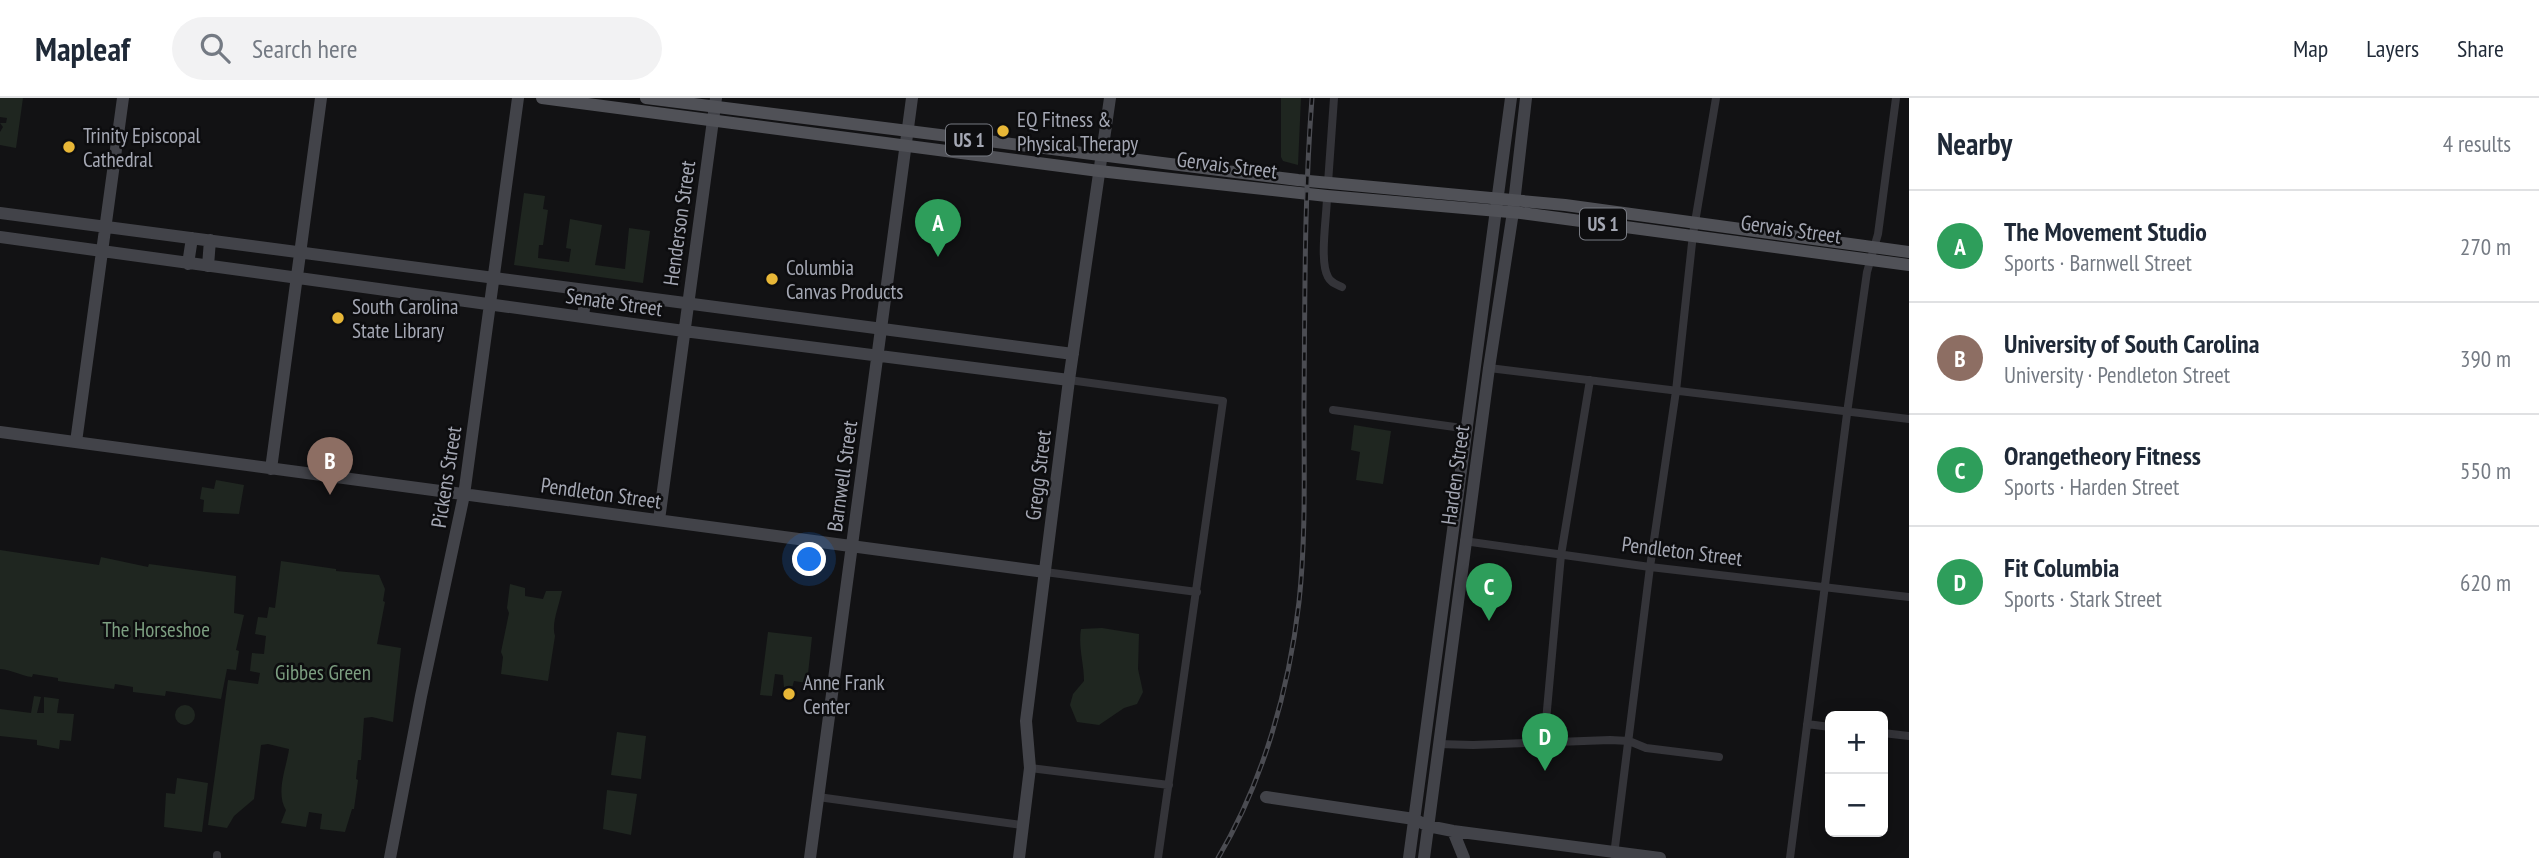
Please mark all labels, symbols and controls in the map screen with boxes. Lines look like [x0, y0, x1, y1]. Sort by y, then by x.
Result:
search box [172, 17, 662, 80]
text: Mapleaf [35, 27, 130, 70]
icon: search [196, 29, 234, 67]
text: Search here [252, 32, 358, 65]
text: Map [2293, 33, 2328, 64]
text: Layers [2366, 33, 2419, 64]
text: Share [2457, 33, 2504, 64]
place label: EQ Fitness & Physical Therapy [1017, 106, 1138, 157]
place label: Trinity Episcopal Cathedral [83, 122, 201, 173]
marker: EQ Fitness & Physical Therapy [995, 123, 1011, 139]
road number: US 1 [946, 124, 992, 156]
text: Nearby [1937, 124, 2012, 163]
text: 4 results [2443, 129, 2511, 158]
marker: Trinity Episcopal Cathedral [61, 139, 77, 155]
street label: Gervais Street [1175, 145, 1279, 185]
street label: Henderson Street [657, 159, 701, 287]
pin: A [915, 199, 961, 257]
road number: US 1 [1580, 208, 1626, 240]
street label: Gervais Street [1739, 209, 1843, 249]
text: The Movement Studio [2004, 215, 2207, 248]
text: A [1954, 232, 1966, 261]
text: 270 m [2460, 232, 2511, 261]
text: Sports · Barnwell Street [2004, 248, 2192, 277]
place label: Columbia Canvas Products [786, 254, 903, 305]
marker: Columbia Canvas Products [764, 271, 780, 287]
street label: Senate Street [564, 282, 664, 322]
place label: South Carolina State Library [352, 293, 458, 344]
marker: South Carolina State Library [330, 310, 346, 326]
text: University of South Carolina [2004, 327, 2259, 360]
text: B [1954, 344, 1966, 373]
text: 390 m [2460, 344, 2511, 373]
text: University · Pendleton Street [2004, 360, 2230, 389]
street label: Barnwell Street [821, 419, 863, 533]
street label: Harden Street [1435, 423, 1475, 527]
street label: Pickens Street [425, 424, 467, 530]
street label: Gregg Street [1019, 428, 1057, 522]
pin: B [307, 437, 353, 495]
text: Orangetheory Fitness [2004, 439, 2201, 472]
text: C [1955, 456, 1965, 485]
text: 550 m [2460, 456, 2511, 485]
street label: Pendleton Street [539, 471, 663, 515]
text: Sports · Harden Street [2004, 472, 2179, 501]
street label: Pendleton Street [1620, 530, 1744, 572]
your location [792, 542, 826, 576]
text: Fit Columbia [2004, 551, 2119, 584]
pin: C [1466, 563, 1512, 621]
text: D [1954, 568, 1966, 597]
text: 620 m [2460, 568, 2511, 597]
text: Sports · Stark Street [2004, 584, 2162, 613]
park label: The Horseshoe [102, 616, 210, 643]
park label: Gibbes Green [275, 659, 371, 686]
place label: Anne Frank Center [803, 669, 885, 720]
marker: Anne Frank Center [781, 686, 797, 702]
map controls [1825, 711, 1888, 837]
button: + [1825, 711, 1888, 774]
pin: D [1522, 713, 1568, 771]
button: − [1825, 774, 1888, 837]

